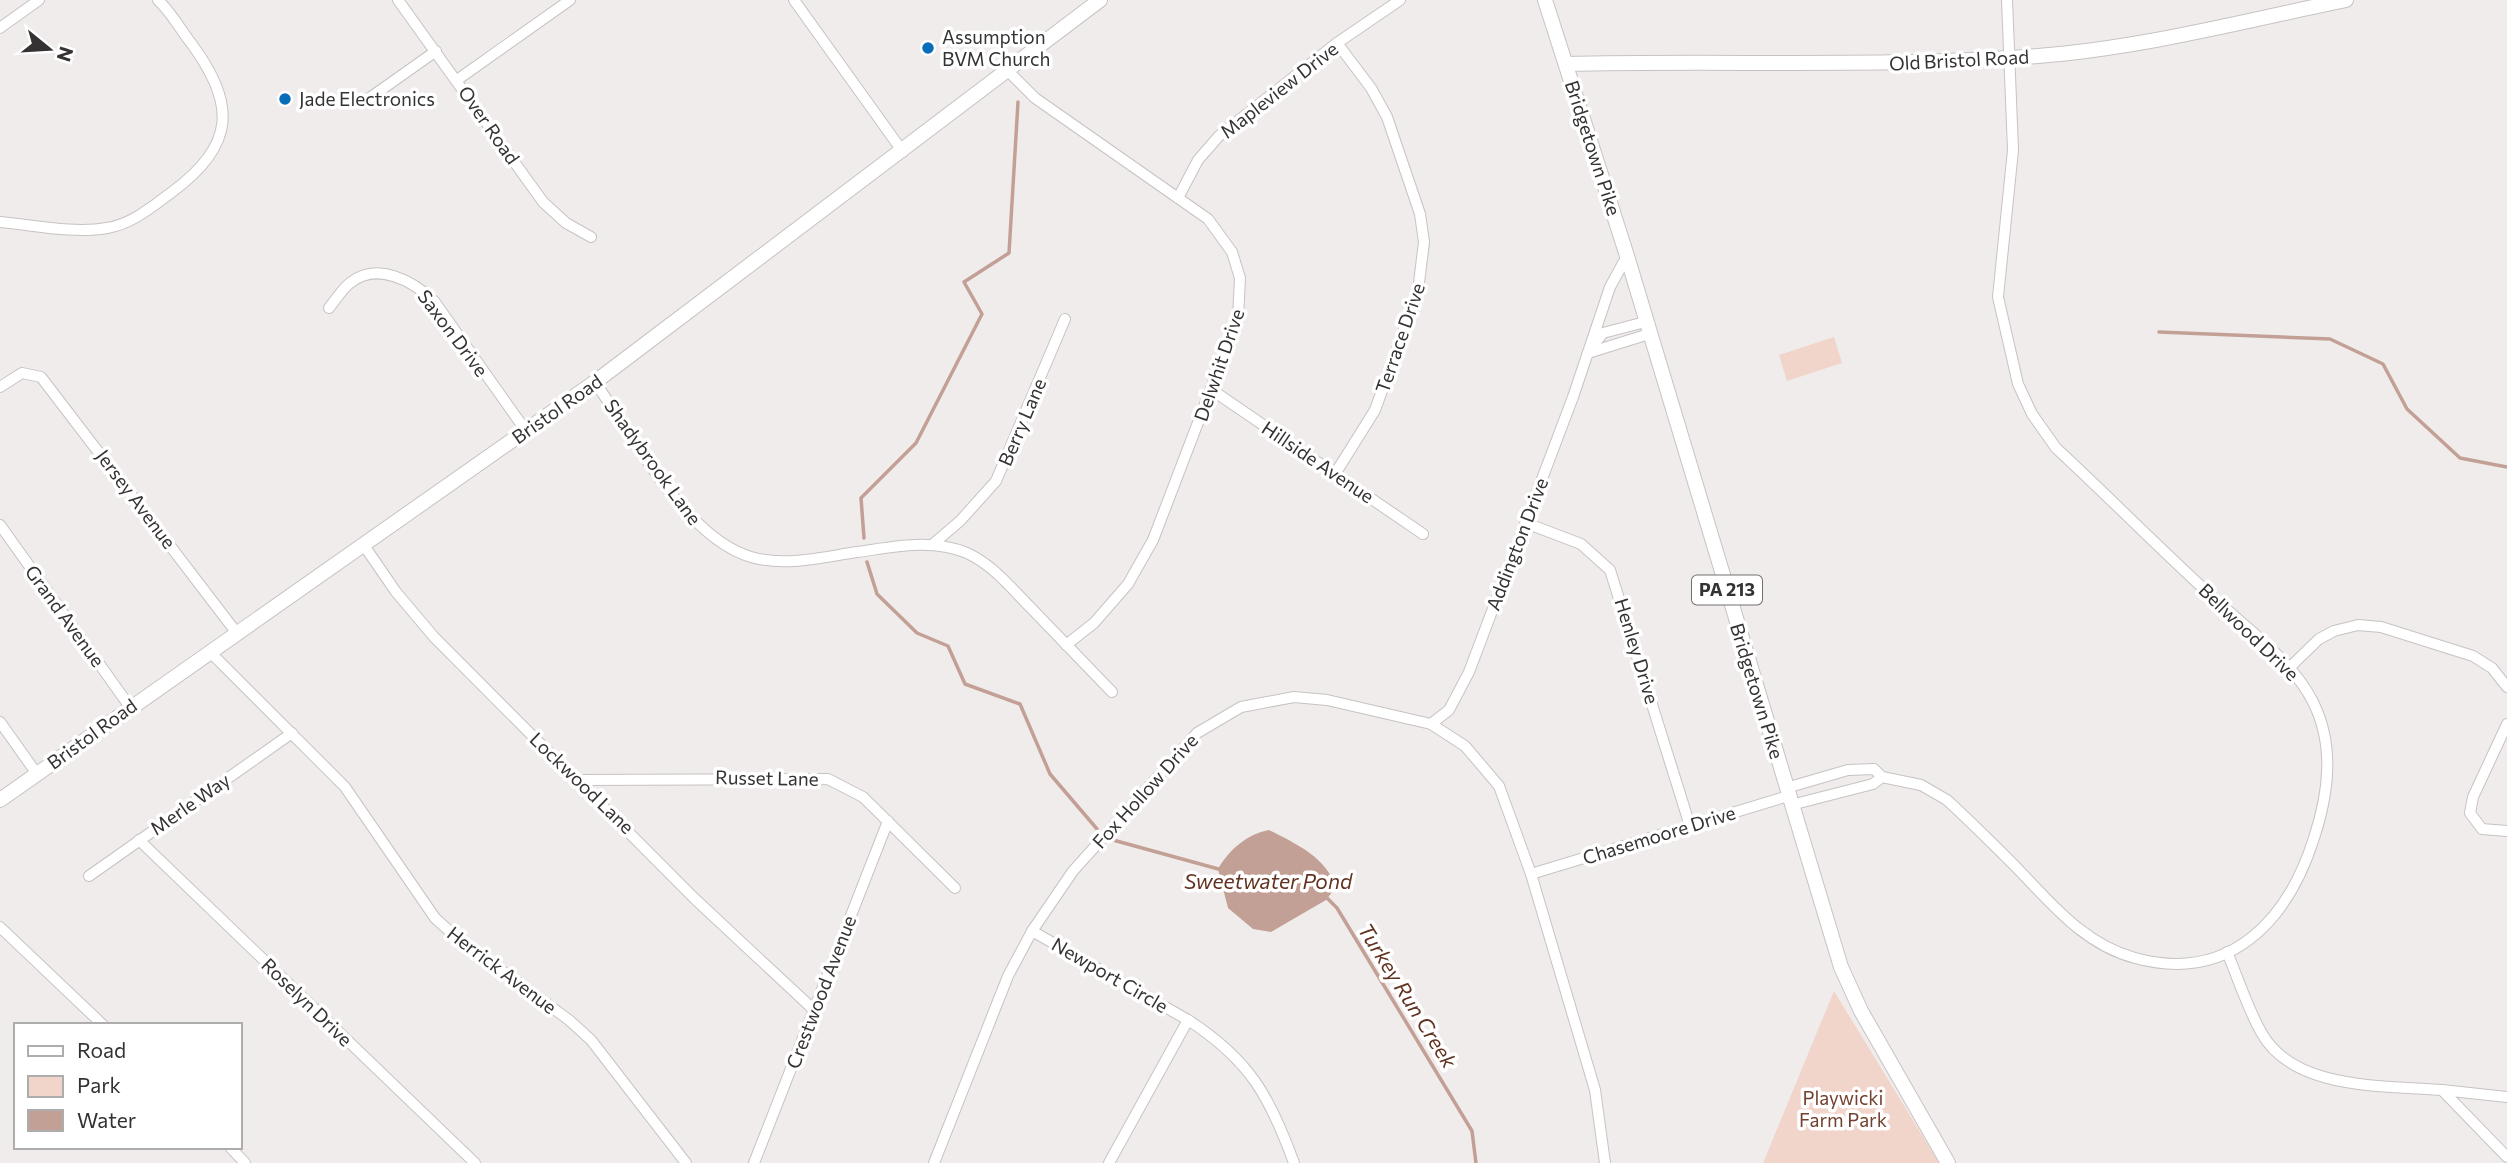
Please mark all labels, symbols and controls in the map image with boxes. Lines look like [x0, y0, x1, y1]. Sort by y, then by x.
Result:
north arrow [14, 14, 84, 84]
place label: Assumption BVM Church [942, 25, 1050, 70]
street label: Mapleview Drive [1215, 37, 1342, 143]
marker: Assumption BVM Church [920, 40, 936, 56]
text: N [53, 44, 79, 65]
street label: Old Bristol Road [1888, 44, 2030, 75]
street label: Bridgetown Pike [1561, 77, 1626, 218]
street label: Over Road [454, 81, 525, 168]
place label: Jade Electronics [299, 87, 435, 110]
marker: Jade Electronics [277, 91, 293, 107]
street label: Terrace Drive [1370, 280, 1429, 396]
street label: Saxon Drive [413, 285, 493, 381]
street label: Delwhit Drive [1189, 306, 1248, 424]
street label: Bristol Road [507, 369, 606, 448]
street label: Berry Lane [993, 375, 1050, 469]
street label: Shadybrook Lane [600, 394, 707, 529]
street label: Hillside Avenue [1258, 416, 1379, 508]
street label: Jersey Avenue [92, 445, 181, 553]
street label: Addington Drive [1481, 474, 1552, 613]
street label: Grand Avenue [21, 560, 110, 671]
road number: PA 213 [1692, 576, 1762, 604]
street label: Bellwood Drive [2195, 578, 2304, 685]
street label: Henley Drive [1611, 595, 1664, 706]
street label: Bridgetown Pike [1726, 620, 1789, 762]
street label: Bristol Road [42, 693, 141, 774]
street label: Lockwood Lane [525, 727, 639, 838]
street label: Fox Hollow Drive [1087, 729, 1202, 853]
street label: Russet Lane [715, 765, 819, 790]
street label: Merle Way [145, 768, 234, 839]
street label: Chasemoore Drive [1580, 800, 1738, 869]
water label: Sweetwater Pond [1184, 868, 1353, 893]
street label: Crestwood Avenue [781, 912, 860, 1072]
water label: Turkey Run Creek [1354, 918, 1463, 1073]
street label: Herrick Avenue [443, 921, 562, 1018]
street label: Newport Circle [1048, 932, 1172, 1017]
street label: Roselyn Drive [257, 953, 357, 1051]
legend [14, 1023, 242, 1149]
text: Road [77, 1037, 126, 1062]
text: Park [77, 1072, 121, 1097]
park label: Playwicki Farm Park [1799, 1086, 1887, 1131]
text: Water [77, 1107, 136, 1132]

